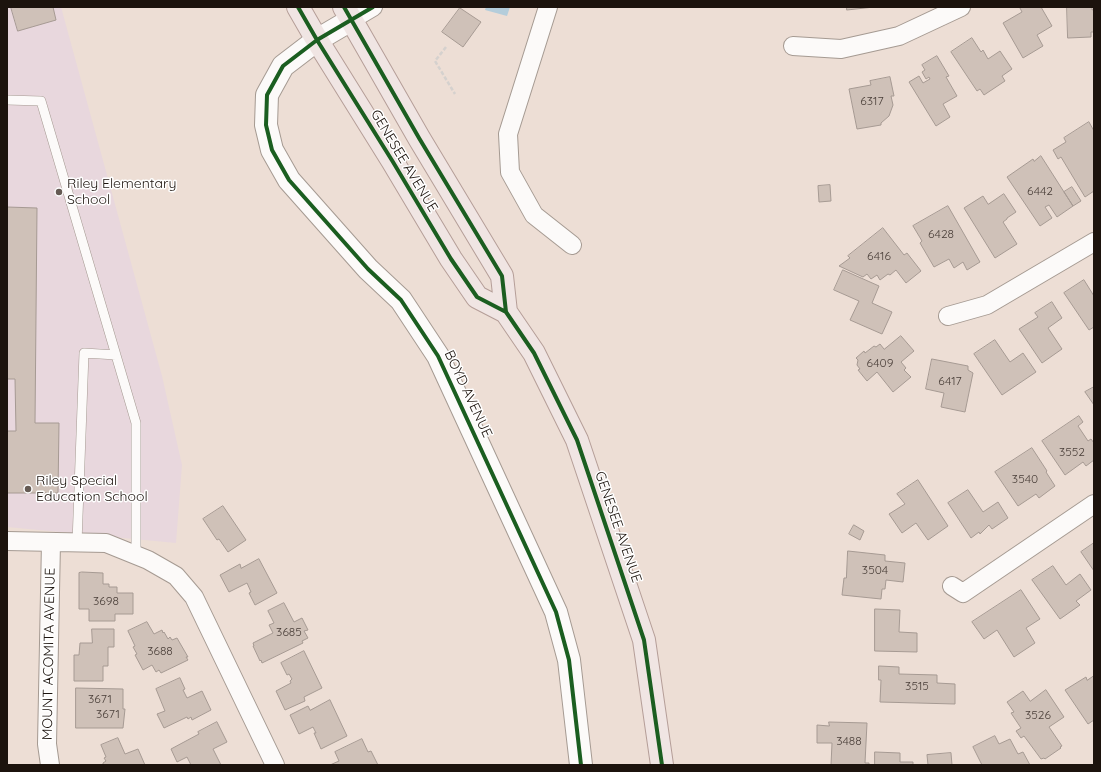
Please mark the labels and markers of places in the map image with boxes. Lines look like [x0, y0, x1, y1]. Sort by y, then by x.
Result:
place label: Riley Elementary School [67, 176, 176, 208]
marker: Riley Elementary School [54, 187, 64, 197]
place label: Riley Special Education School [36, 473, 148, 506]
marker: Riley Special Education School [23, 484, 33, 494]

